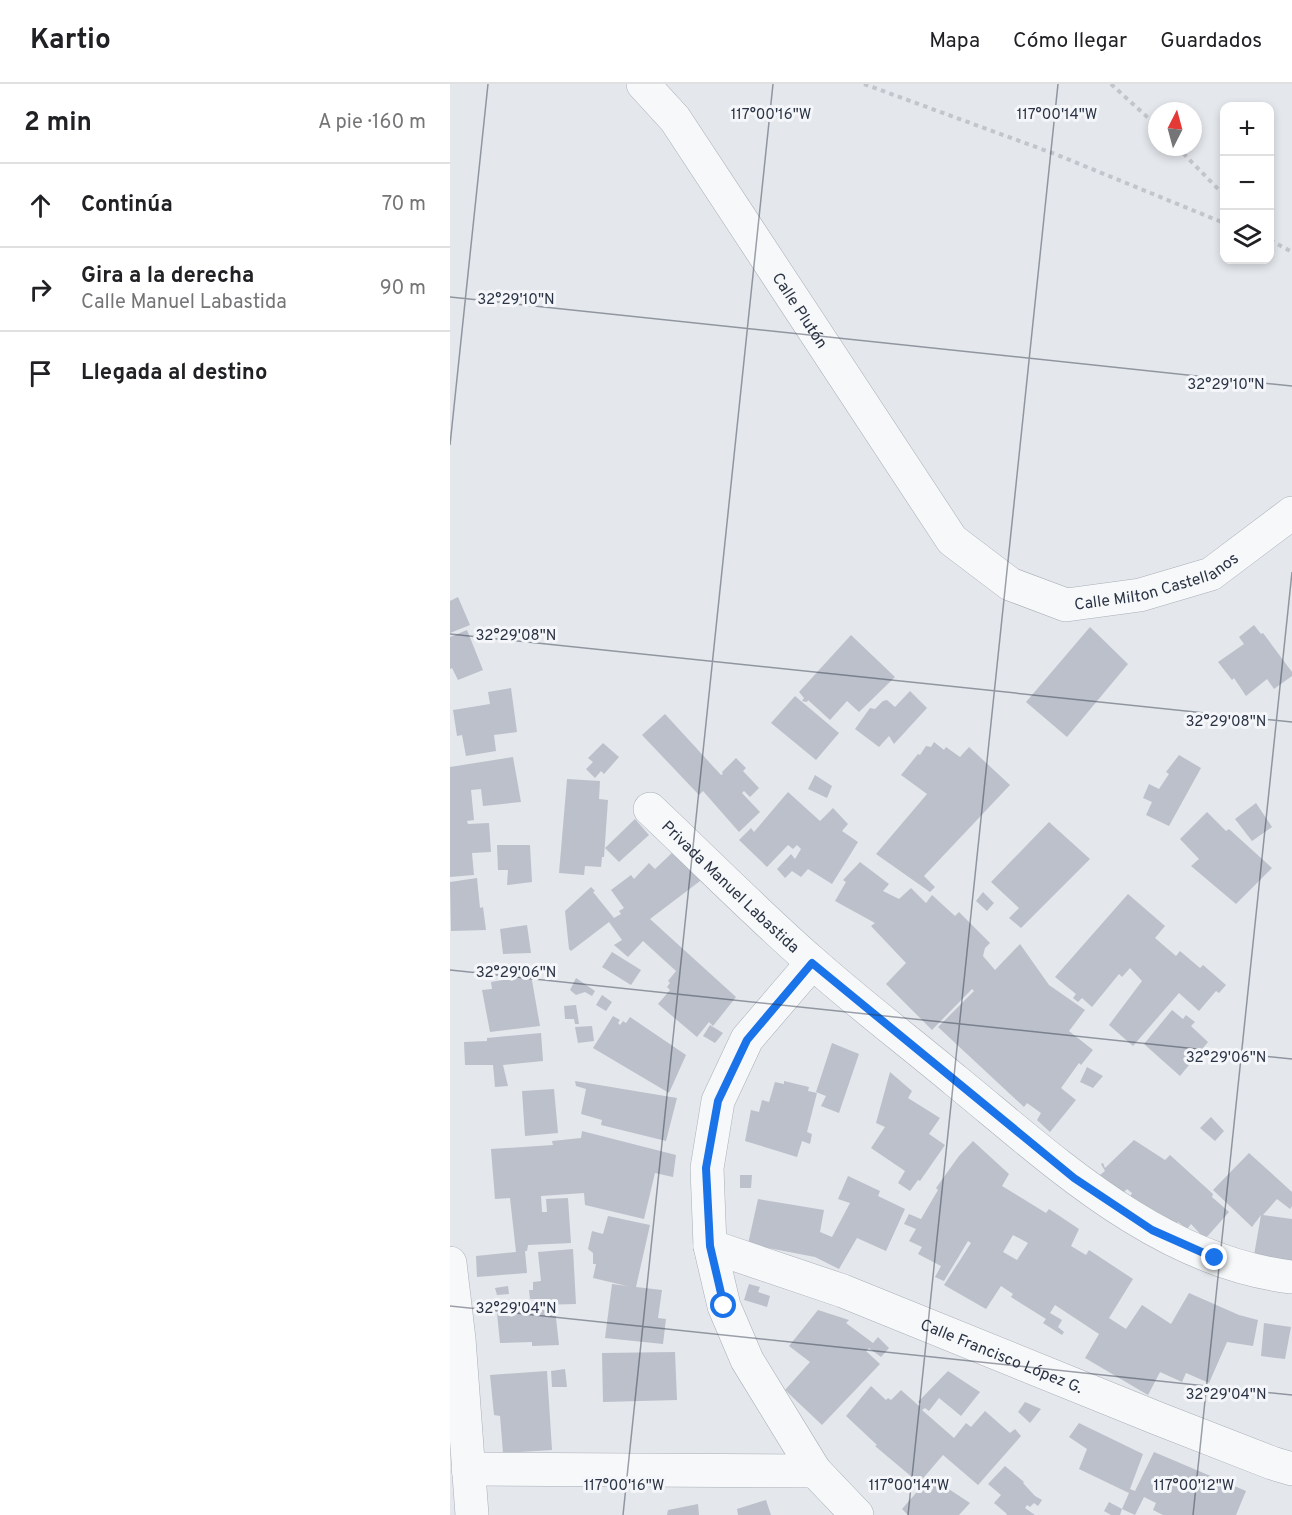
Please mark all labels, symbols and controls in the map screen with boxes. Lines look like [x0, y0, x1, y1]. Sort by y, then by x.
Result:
text: Kartio [30, 23, 111, 59]
text: Mapa [929, 28, 980, 55]
text: Cómo llegar [1013, 28, 1127, 55]
text: Guardados [1160, 28, 1262, 55]
north arrow [1148, 102, 1202, 156]
map controls [1220, 102, 1274, 264]
button: + [1220, 102, 1274, 156]
text: 117°00'16"W [731, 106, 811, 125]
text: 117°00'14"W [1017, 106, 1097, 125]
text: 2 min [24, 107, 92, 140]
text: A pie · 160 m [318, 110, 426, 136]
button: − [1220, 156, 1274, 210]
icon: ahead [24, 189, 57, 222]
text: Continúa [81, 192, 173, 219]
text: 70 m [382, 192, 426, 218]
button: layers [1220, 210, 1274, 264]
text: Gira a la derecha [81, 263, 254, 290]
street label: Calle Plutón [767, 269, 831, 353]
icon: right [24, 273, 57, 306]
text: 90 m [380, 276, 426, 302]
text: Calle Manuel Labastida [81, 290, 287, 316]
text: 32°29'10"N [477, 291, 555, 310]
icon: arrive [24, 357, 57, 390]
text: Llegada al destino [81, 360, 267, 387]
text: 32°29'10"N [1187, 376, 1265, 395]
street label: Calle Milton Castellanos [1073, 549, 1243, 616]
text: 32°29'08"N [476, 627, 556, 646]
text: 32°29'08"N [1186, 713, 1266, 732]
street label: Privada Manuel Labastida [656, 817, 803, 958]
text: 32°29'06"N [476, 964, 556, 983]
text: 32°29'06"N [1186, 1049, 1266, 1068]
route end [1201, 1244, 1227, 1270]
route start [710, 1292, 736, 1318]
text: 32°29'04"N [476, 1300, 557, 1319]
street label: Calle Francisco López G. [917, 1315, 1085, 1399]
text: 32°29'04"N [1186, 1386, 1267, 1405]
text: 117°00'16"W [584, 1477, 664, 1496]
text: 117°00'14"W [869, 1477, 949, 1496]
text: 117°00'12"W [1154, 1477, 1234, 1496]

